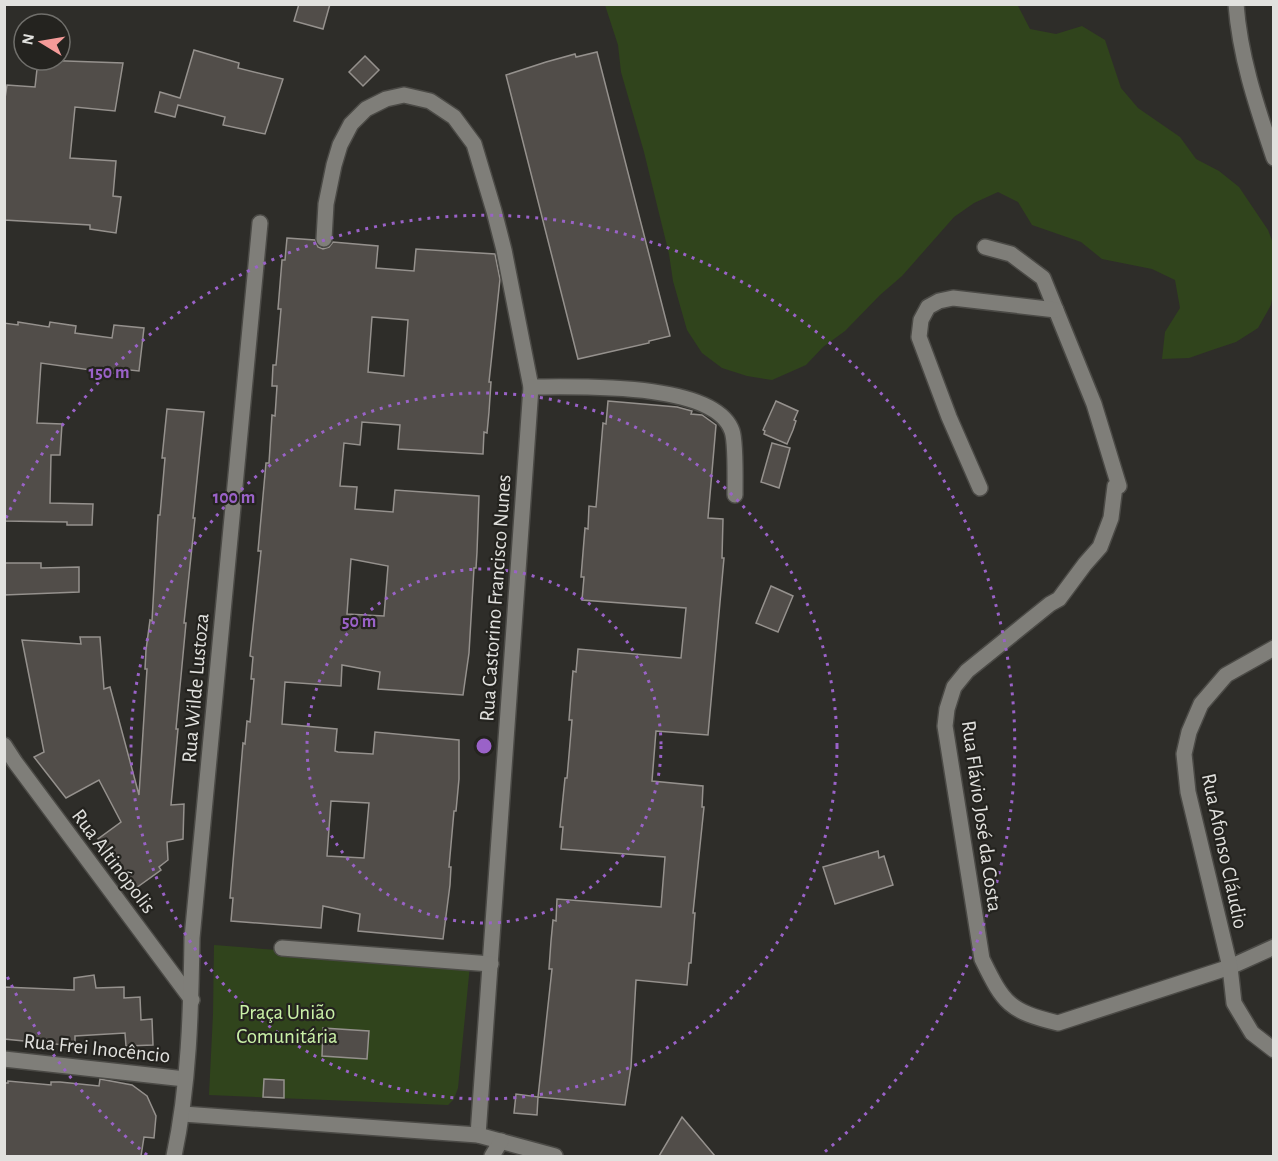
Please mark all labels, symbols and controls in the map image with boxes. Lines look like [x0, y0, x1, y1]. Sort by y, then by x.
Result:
north arrow [12, 12, 72, 72]
text: N [19, 32, 37, 46]
text: 150 m [89, 364, 129, 382]
street label: Rua Castorino Francisco Nunes [476, 474, 515, 722]
text: 100 m [213, 489, 255, 507]
street label: Rua Wilde Lustoza [178, 612, 213, 764]
text: 50 m [342, 613, 376, 631]
street label: Rua Flávio José da Costa [958, 719, 1005, 913]
centre of rings [474, 736, 494, 756]
street label: Rua Afonso Cláudio [1198, 771, 1251, 931]
street label: Rua Altinópolis [68, 805, 159, 917]
park label: Praça União Comunitária [236, 1002, 338, 1047]
street label: Rua Frei Inocêncio [23, 1030, 171, 1067]

